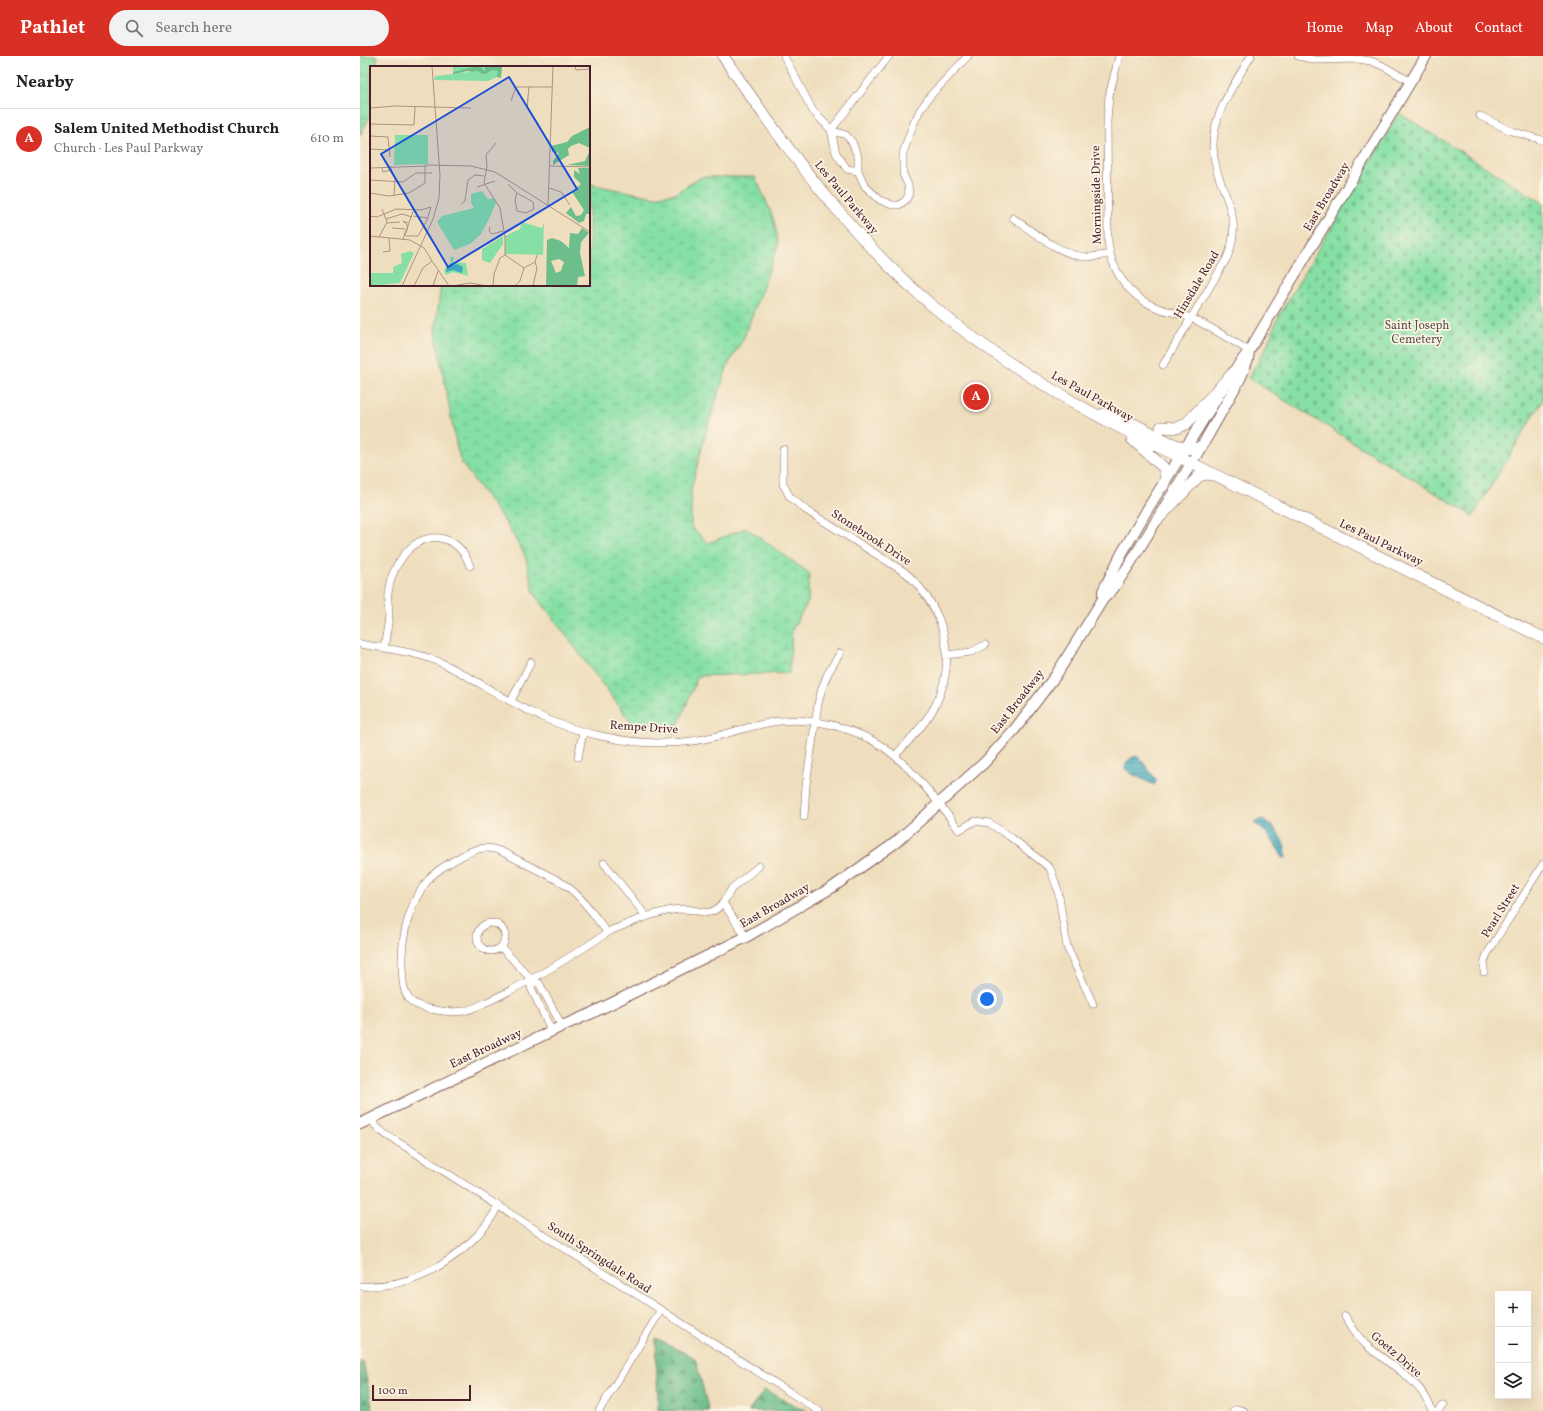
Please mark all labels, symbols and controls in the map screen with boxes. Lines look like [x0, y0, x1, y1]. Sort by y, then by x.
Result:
search box [109, 10, 389, 46]
text: Pathlet [20, 15, 85, 41]
icon: search [123, 17, 145, 39]
text: Search here [155, 18, 232, 39]
text: Home [1306, 19, 1343, 38]
text: Map [1365, 19, 1393, 38]
text: About [1415, 19, 1453, 38]
text: Contact [1475, 19, 1523, 38]
inset map [370, 66, 590, 286]
text: Nearby [16, 71, 74, 94]
text: Salem United Methodist Church [54, 119, 279, 140]
text: A [24, 130, 34, 148]
text: 610 m [310, 130, 344, 148]
text: Church · Les Paul Parkway [54, 140, 203, 158]
street label: Morningside Drive [1088, 145, 1106, 245]
street label: Les Paul Parkway [810, 158, 882, 239]
street label: East Broadway [1300, 159, 1354, 235]
street label: Hinsdale Road [1170, 248, 1224, 322]
park label: Saint Joseph Cemetery [1384, 318, 1450, 348]
street label: Les Paul Parkway [1048, 368, 1136, 426]
pin: A [963, 382, 989, 412]
street label: Stonebrook Drive [828, 506, 914, 570]
street label: Les Paul Parkway [1336, 516, 1426, 570]
street label: East Broadway [988, 666, 1049, 738]
street label: Rempe Drive [609, 718, 679, 738]
street label: East Broadway [737, 879, 813, 932]
street label: Pearl Street [1478, 881, 1524, 941]
your location [977, 989, 997, 1009]
street label: East Broadway [447, 1025, 525, 1073]
street label: South Springdale Road [544, 1218, 654, 1298]
map controls [1495, 1291, 1531, 1399]
button: + [1495, 1291, 1531, 1327]
button: − [1495, 1327, 1531, 1363]
street label: Goetz Drive [1367, 1328, 1425, 1382]
button: layers [1495, 1363, 1531, 1399]
scale bar [372, 1383, 471, 1402]
text: 100 m [378, 1384, 408, 1399]

